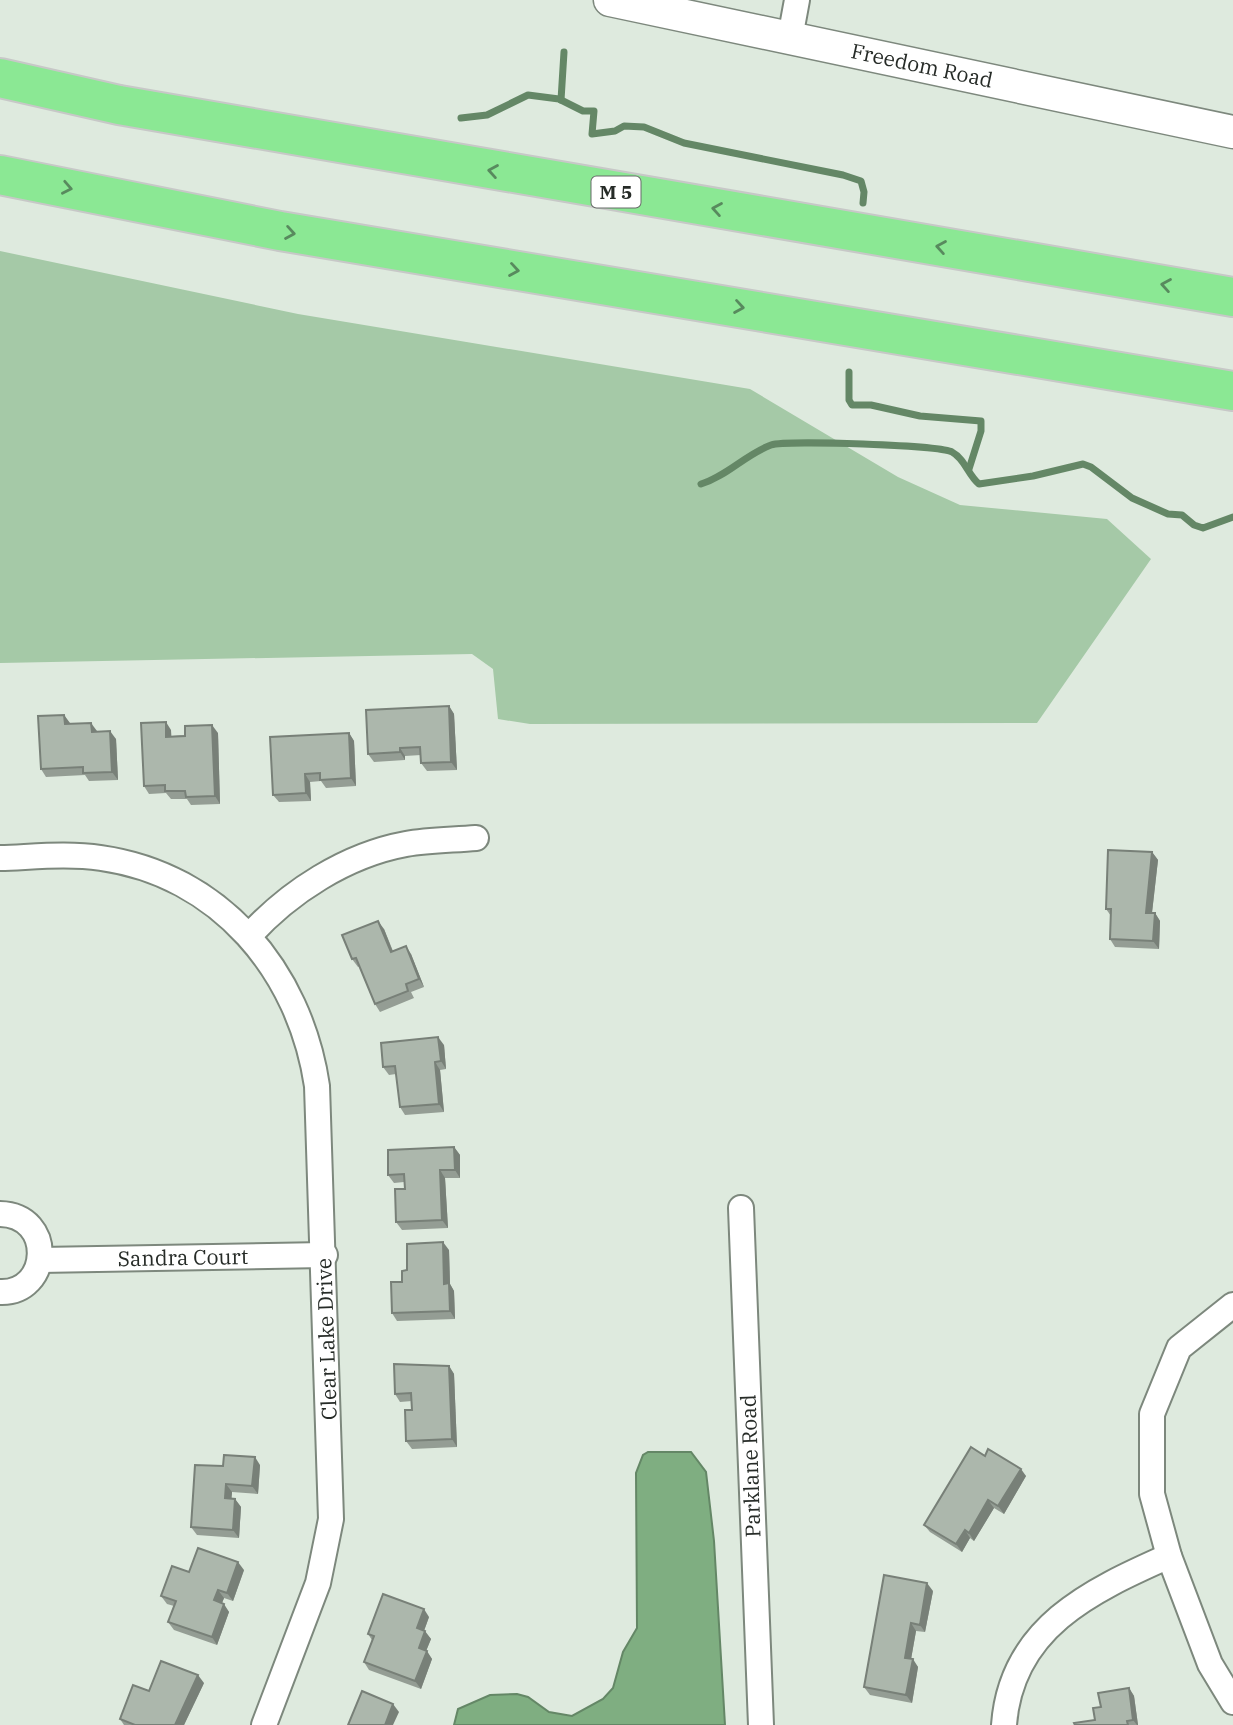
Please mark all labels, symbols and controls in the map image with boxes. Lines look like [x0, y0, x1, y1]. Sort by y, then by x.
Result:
street label: Freedom Road [849, 36, 996, 94]
one-way arrow [487, 164, 499, 179]
road number: M 5 [592, 176, 640, 208]
one-way arrow [61, 180, 73, 195]
one-way arrow [711, 202, 723, 217]
one-way arrow [284, 225, 296, 240]
one-way arrow [935, 240, 947, 255]
one-way arrow [509, 262, 520, 277]
one-way arrow [1160, 278, 1172, 293]
one-way arrow [733, 299, 745, 314]
street label: Sandra Court [117, 1242, 249, 1272]
street label: Clear Lake Drive [309, 1258, 343, 1421]
street label: Parklane Road [734, 1394, 766, 1538]

